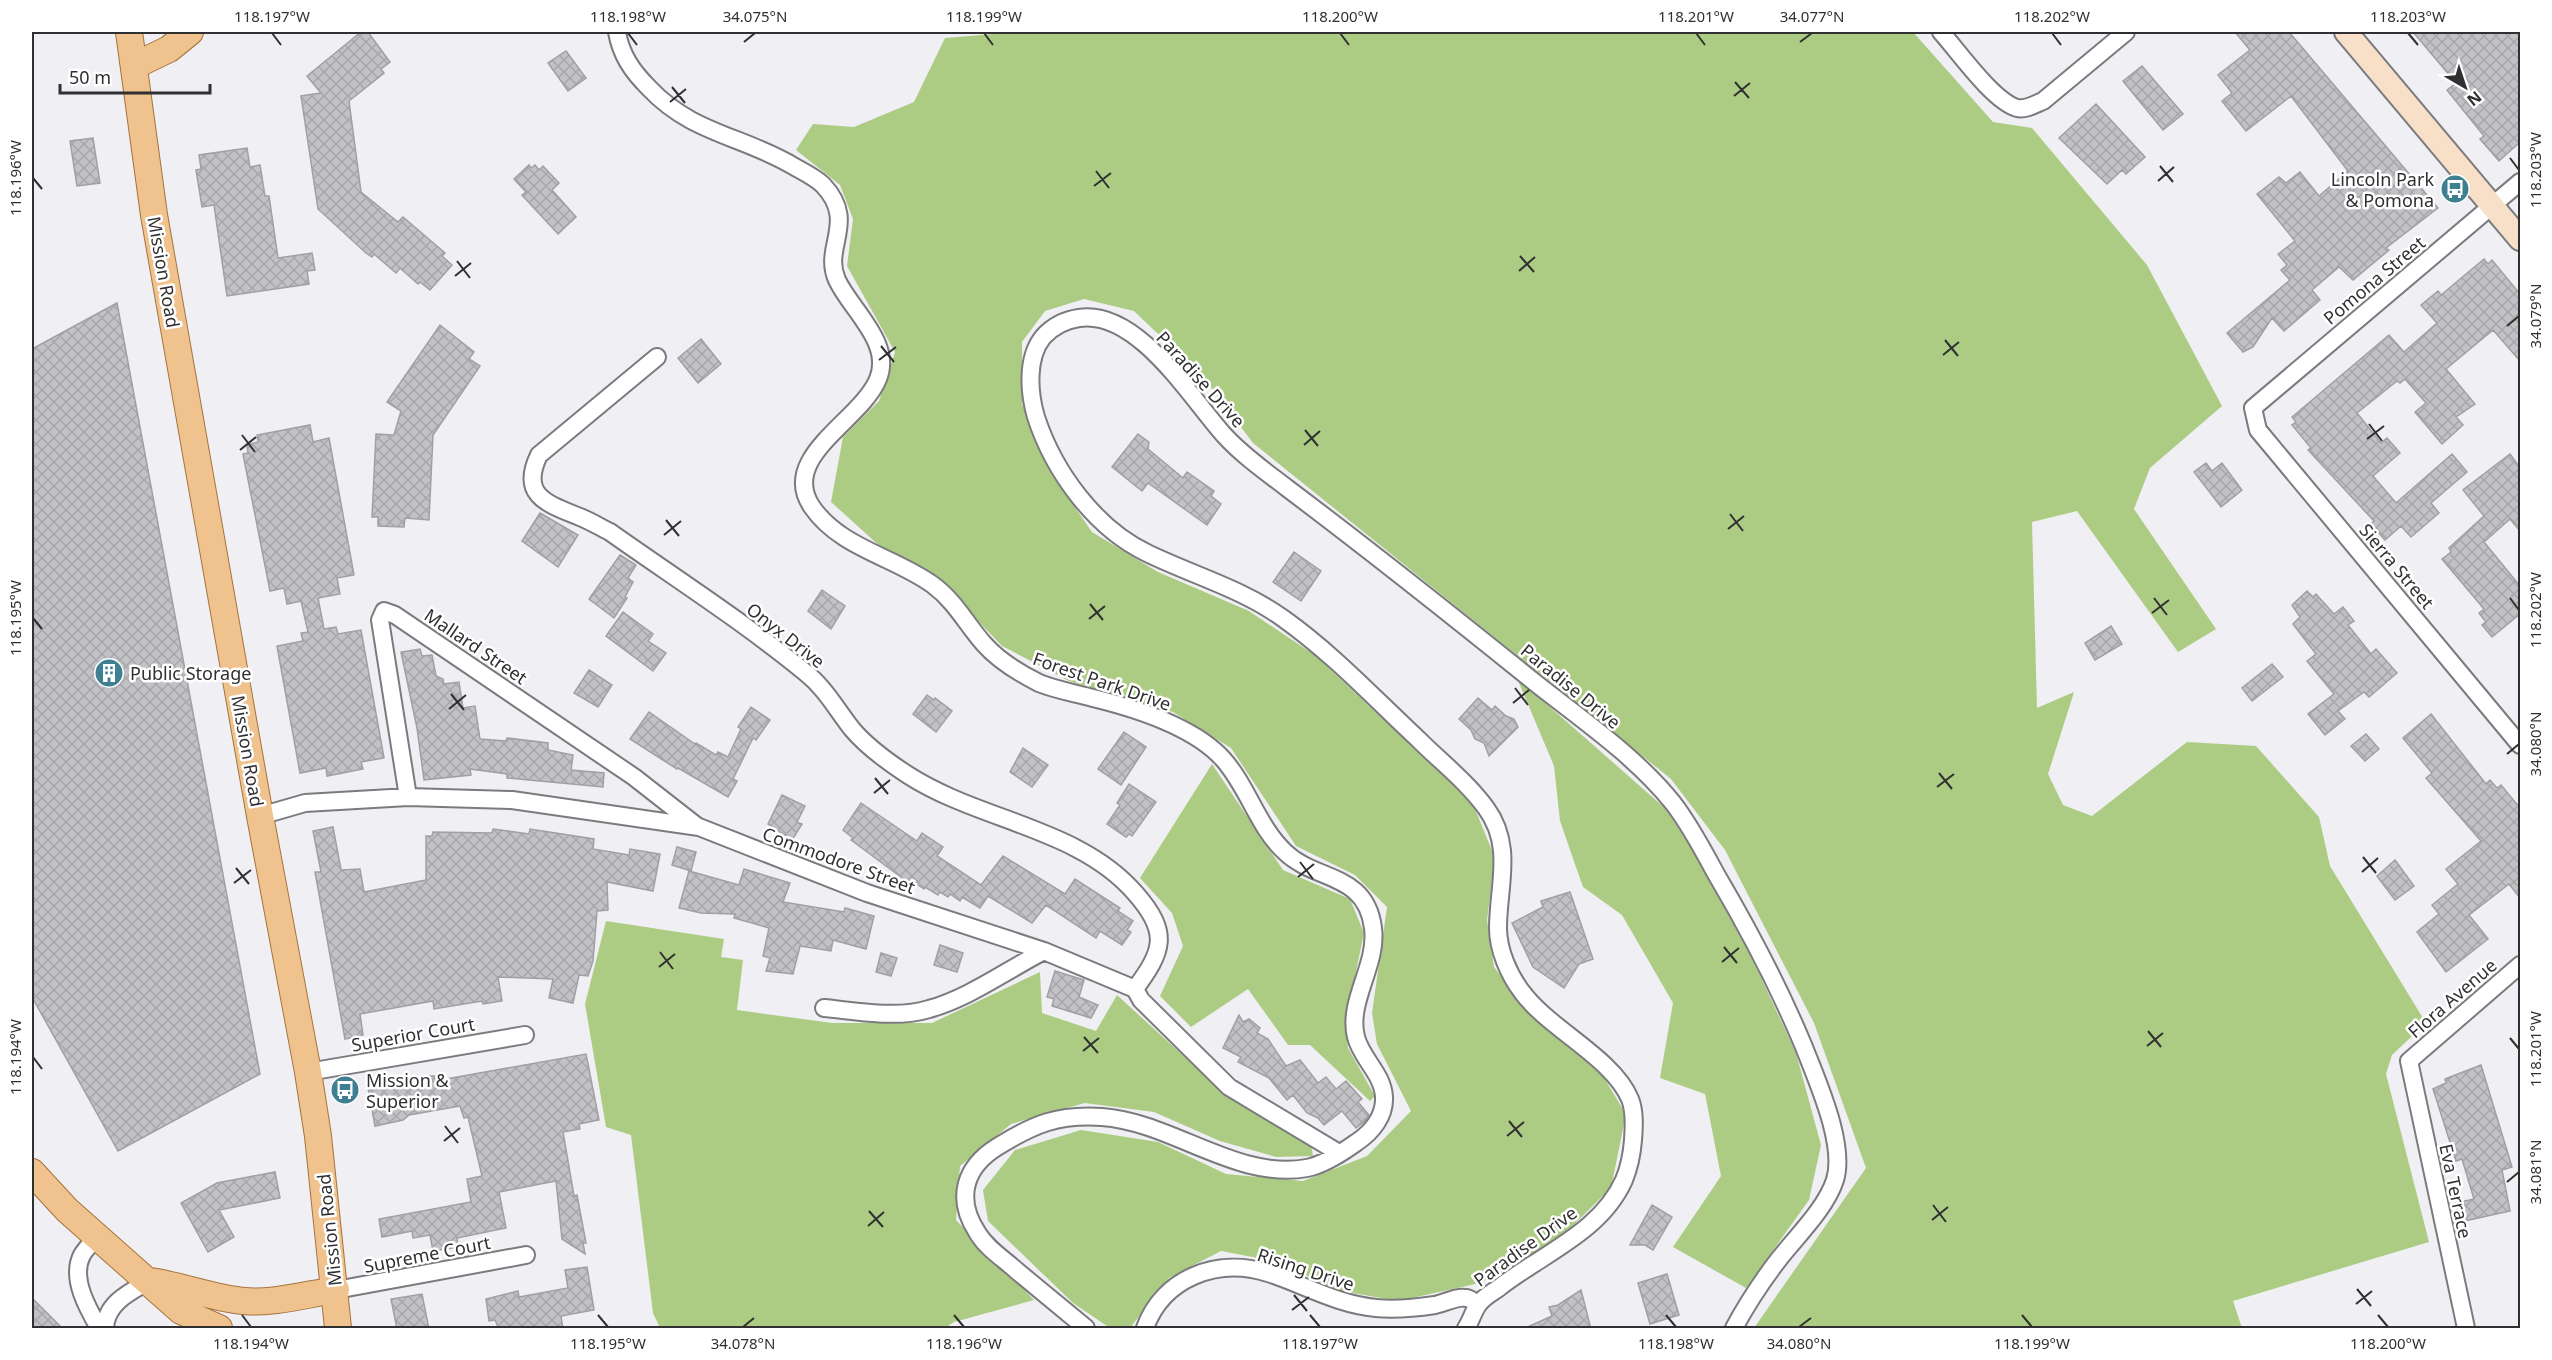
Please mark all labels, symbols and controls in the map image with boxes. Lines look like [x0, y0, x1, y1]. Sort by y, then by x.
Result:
text: 118.197°W [234, 6, 310, 26]
text: 118.198°W [590, 6, 666, 26]
text: 34.075°N [723, 6, 787, 26]
text: 118.199°W [946, 6, 1022, 26]
text: 118.200°W [1302, 6, 1378, 26]
text: 118.201°W [1658, 6, 1734, 26]
text: 34.077°N [1780, 6, 1844, 26]
text: 118.202°W [2014, 6, 2090, 26]
text: 118.203°W [2370, 6, 2446, 26]
scale bar [60, 57, 210, 95]
north arrow [2435, 57, 2495, 117]
text: 50 m [69, 65, 111, 89]
text: N [2462, 86, 2486, 111]
text: 118.203°W [2525, 132, 2545, 208]
text: 118.196°W [5, 140, 25, 216]
place label: Lincoln Park & Pomona [2331, 167, 2434, 212]
bus stop icon: Lincoln Park & Pomona [2439, 173, 2471, 205]
street label: Mission Road [142, 214, 186, 330]
street label: Pomona Street [2318, 230, 2430, 330]
text: 34.079°N [2525, 284, 2545, 348]
street label: Paradise Drive [1151, 326, 1251, 432]
street label: Sierra Street [2354, 518, 2440, 614]
text: 118.202°W [2525, 572, 2545, 648]
text: 118.195°W [5, 580, 25, 656]
street label: Onyx Drive [742, 597, 830, 673]
street label: Mallard Street [420, 603, 532, 689]
street label: Paradise Drive [1516, 638, 1626, 734]
street label: Forest Park Drive [1030, 646, 1174, 716]
building icon: Public Storage [93, 657, 125, 689]
place label: Public Storage [130, 661, 251, 685]
street label: Mission Road [226, 693, 270, 809]
text: 34.080°N [2525, 712, 2545, 776]
street label: Commodore Street [759, 821, 919, 899]
street label: Flora Avenue [2403, 953, 2501, 1043]
street label: Superior Court [350, 1011, 477, 1057]
text: 118.201°W [2525, 1011, 2545, 1087]
text: 118.194°W [5, 1019, 25, 1095]
place label: Mission & Superior [366, 1068, 450, 1113]
bus stop icon: Mission & Superior [329, 1074, 361, 1106]
text: 34.081°N [2525, 1140, 2545, 1204]
street label: Eva Terrace [2434, 1141, 2478, 1241]
street label: Mission Road [311, 1173, 347, 1287]
street label: Paradise Drive [1469, 1200, 1581, 1292]
street label: Supreme Court [362, 1230, 493, 1278]
street label: Rising Drive [1255, 1242, 1357, 1296]
text: 118.194°W [213, 1333, 289, 1353]
text: 118.195°W [570, 1333, 646, 1353]
text: 34.078°N [711, 1333, 775, 1353]
text: 118.196°W [926, 1333, 1002, 1353]
text: 118.197°W [1282, 1333, 1358, 1353]
text: 118.198°W [1638, 1333, 1714, 1353]
text: 34.080°N [1767, 1333, 1831, 1353]
text: 118.199°W [1994, 1333, 2070, 1353]
text: 118.200°W [2350, 1333, 2426, 1353]

